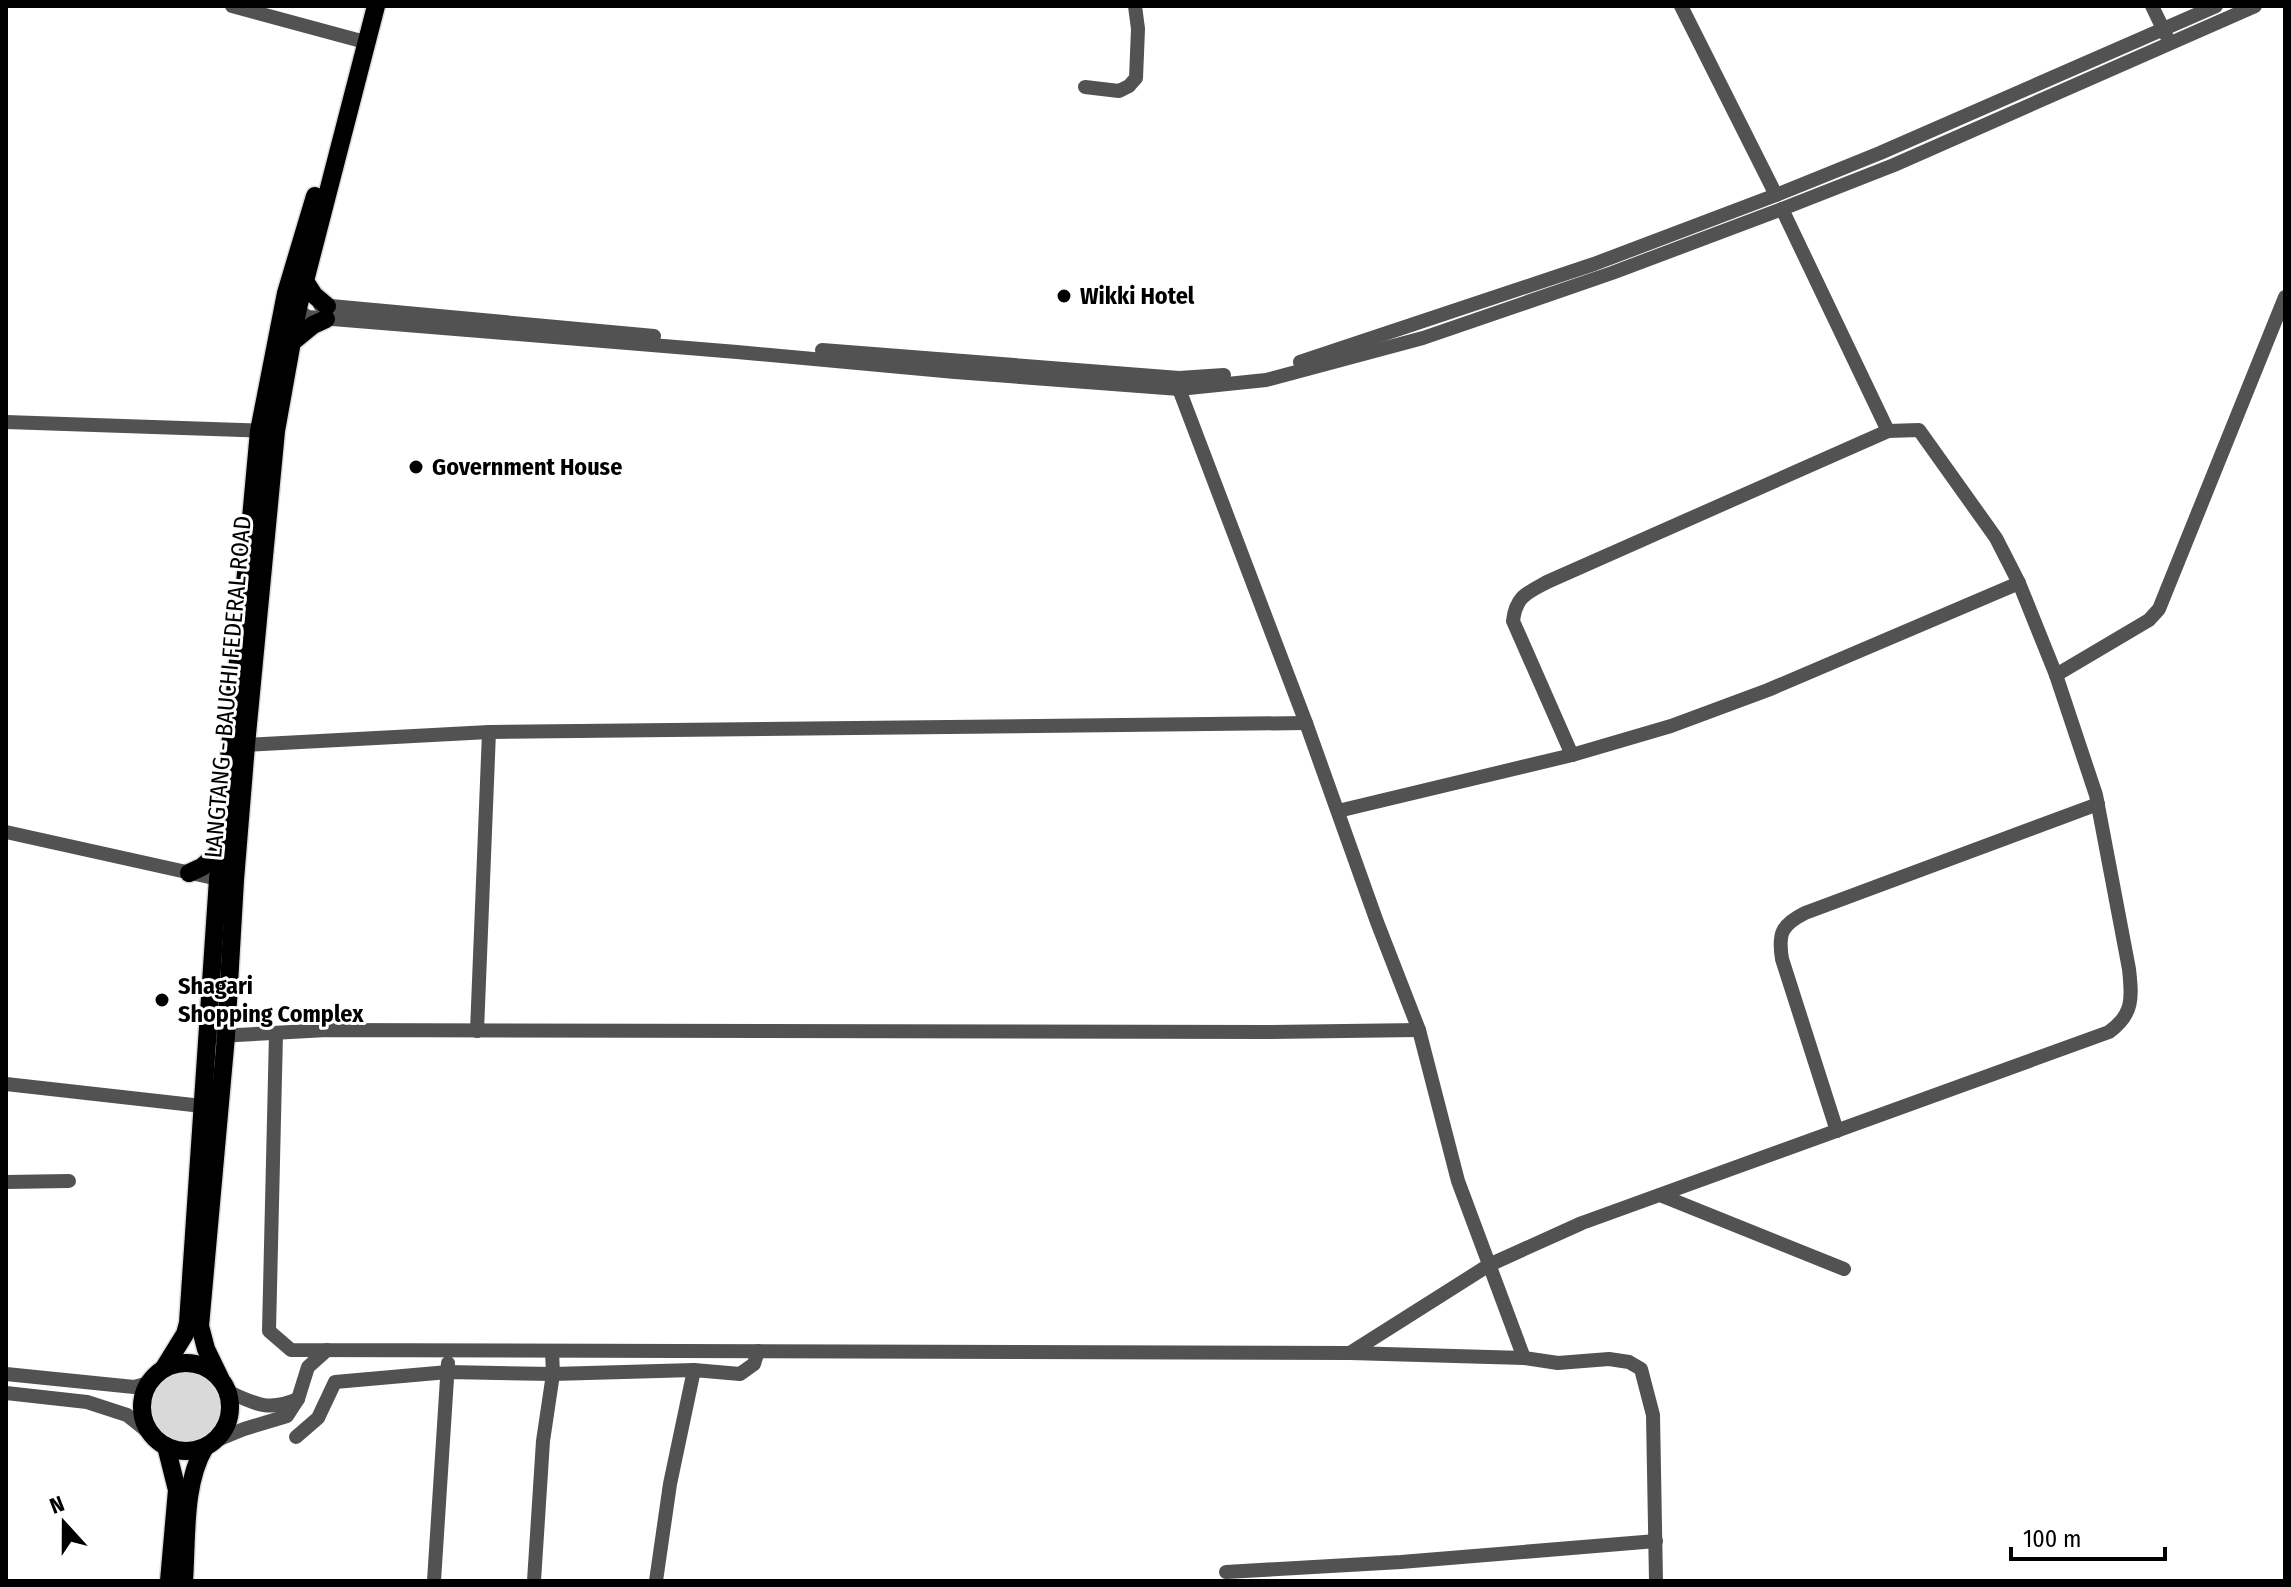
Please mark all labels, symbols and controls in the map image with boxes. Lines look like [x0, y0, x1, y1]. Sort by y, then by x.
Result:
place label: Wikki Hotel [1080, 282, 1195, 310]
marker: Wikki Hotel [1055, 287, 1073, 305]
place label: Government House [432, 453, 622, 481]
marker: Government House [407, 458, 425, 476]
street label: LANGTANG - BAUCHI FEDERAL ROAD [199, 515, 257, 859]
place label: Shagari Shopping Complex [178, 972, 364, 1028]
marker: Shagari Shopping Complex [153, 991, 171, 1009]
north arrow [24, 1483, 104, 1563]
text: N [46, 1490, 68, 1520]
scale bar [2011, 1511, 2165, 1561]
text: 100 m [2023, 1525, 2081, 1553]

